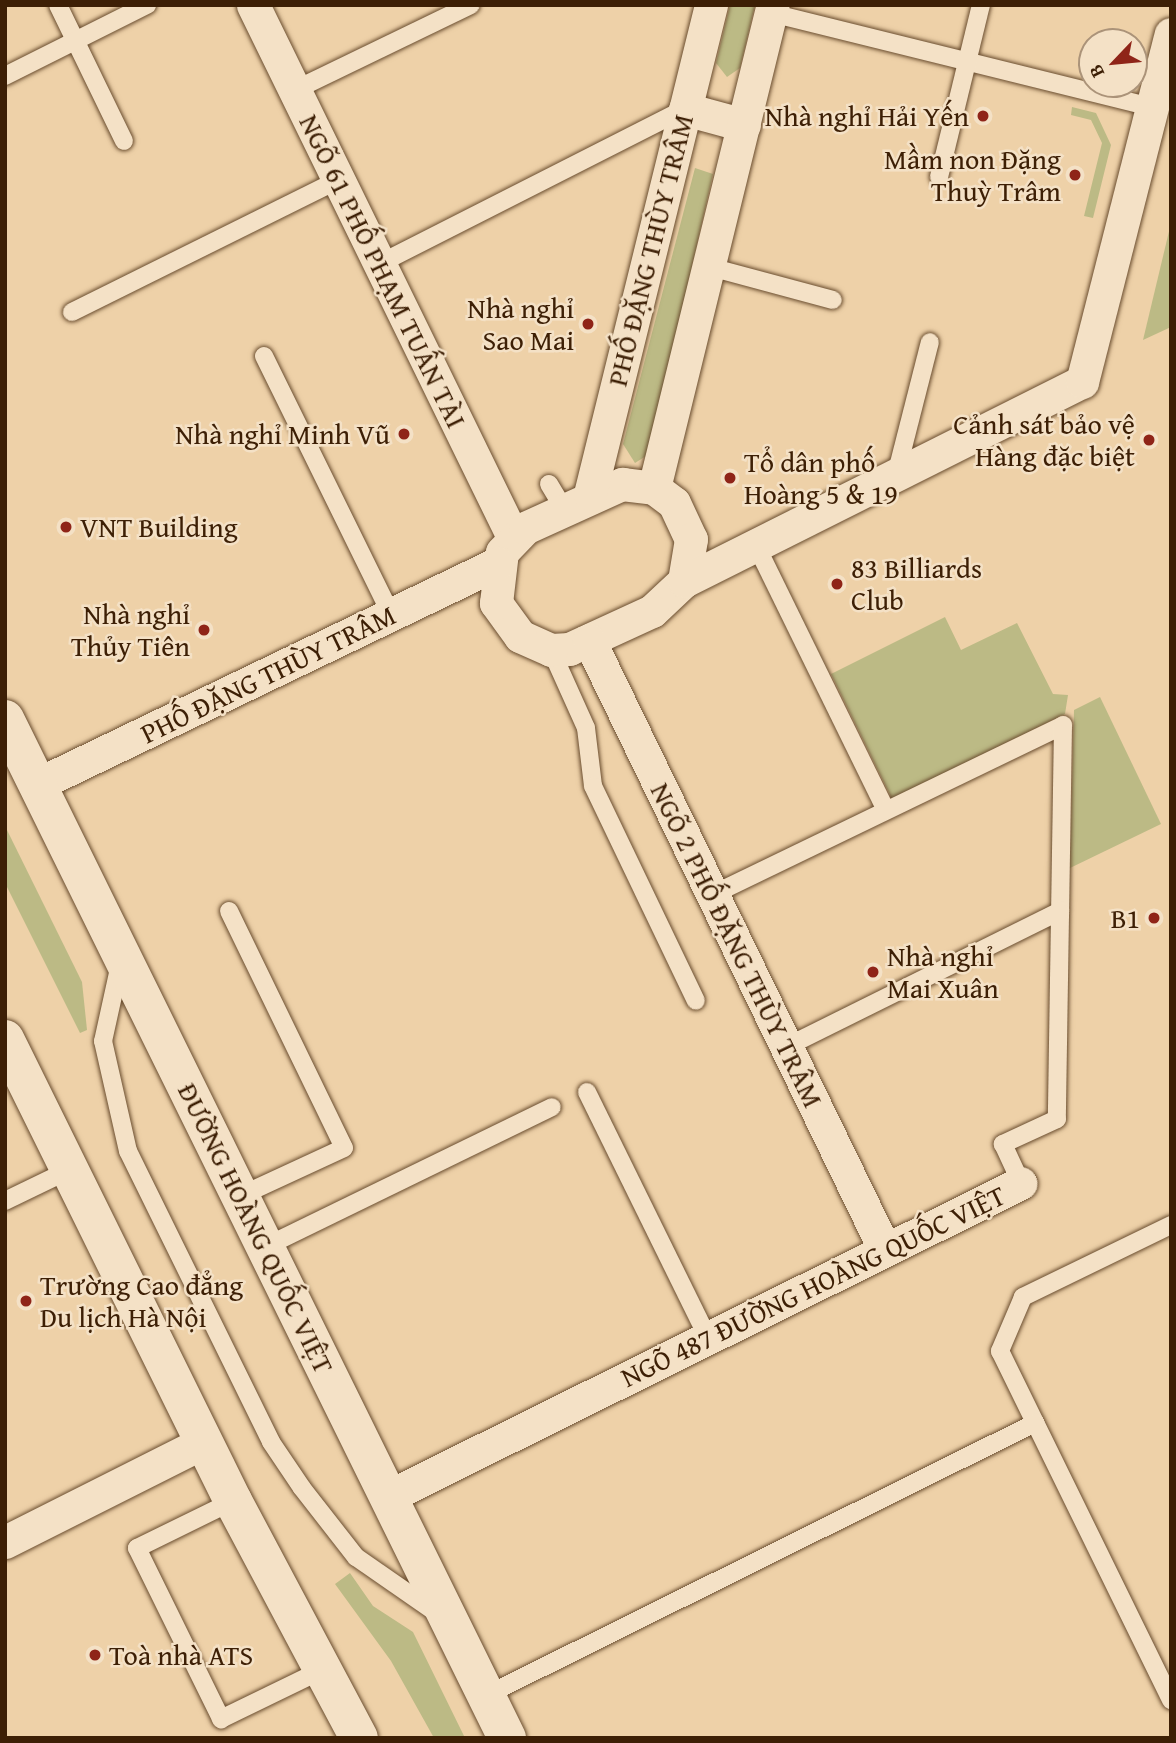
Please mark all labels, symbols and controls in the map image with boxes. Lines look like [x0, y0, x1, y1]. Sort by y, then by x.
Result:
north arrow [1078, 28, 1148, 98]
text: B [1081, 60, 1111, 83]
place label: Nhà nghỉ Hải Yến [765, 99, 969, 133]
marker: Nhà nghỉ Hải Yến [975, 108, 991, 124]
street label: NGÕ 61 PHỐ PHẠM TUẤN TÀI [292, 109, 474, 433]
street label: PHỐ ĐẶNG THÙY TRÂM [600, 110, 700, 390]
place label: Mầm non Đặng Thuỳ Trâm [884, 142, 1061, 208]
marker: Mầm non Đặng Thuỳ Trâm [1067, 167, 1083, 183]
place label: Nhà nghỉ Sao Mai [467, 291, 574, 357]
marker: Nhà nghỉ Sao Mai [580, 316, 596, 332]
place label: Cảnh sát bảo vệ Hàng đặc biệt [953, 407, 1135, 473]
place label: Nhà nghỉ Minh Vũ [175, 417, 390, 451]
marker: Nhà nghỉ Minh Vũ [396, 426, 412, 442]
marker: Cảnh sát bảo vệ Hàng đặc biệt [1141, 432, 1157, 448]
place label: Tổ dân phố Hoàng 5 & 19 [744, 445, 898, 511]
marker: Tổ dân phố Hoàng 5 & 19 [722, 470, 738, 486]
place label: VNT Building [80, 510, 238, 544]
marker: VNT Building [58, 519, 74, 535]
place label: 83 Billiards Club [851, 551, 982, 617]
marker: 83 Billiards Club [829, 576, 845, 592]
place label: Nhà nghỉ Thủy Tiên [71, 597, 190, 663]
street label: PHỐ ĐẶNG THÙY TRÂM [135, 598, 401, 750]
marker: Nhà nghỉ Thủy Tiên [196, 622, 212, 638]
street label: NGÕ 2 PHỐ ĐẶNG THÙY TRÂM [644, 777, 830, 1113]
place label: B1 [1111, 901, 1140, 935]
marker: B1 [1146, 910, 1162, 926]
place label: Nhà nghỉ Mai Xuân [887, 939, 999, 1005]
marker: Nhà nghỉ Mai Xuân [865, 964, 881, 980]
street label: ĐƯỜNG HOÀNG QUỐC VIỆT [171, 1077, 341, 1379]
street label: NGÕ 487 ĐƯỜNG HOÀNG QUỐC VIỆT [615, 1178, 1011, 1394]
place label: Trường Cao đẳng Du lịch Hà Nội [40, 1268, 243, 1334]
marker: Trường Cao đẳng Du lịch Hà Nội [18, 1293, 34, 1309]
place label: Toà nhà ATS [109, 1638, 253, 1672]
marker: Toà nhà ATS [87, 1647, 103, 1663]

